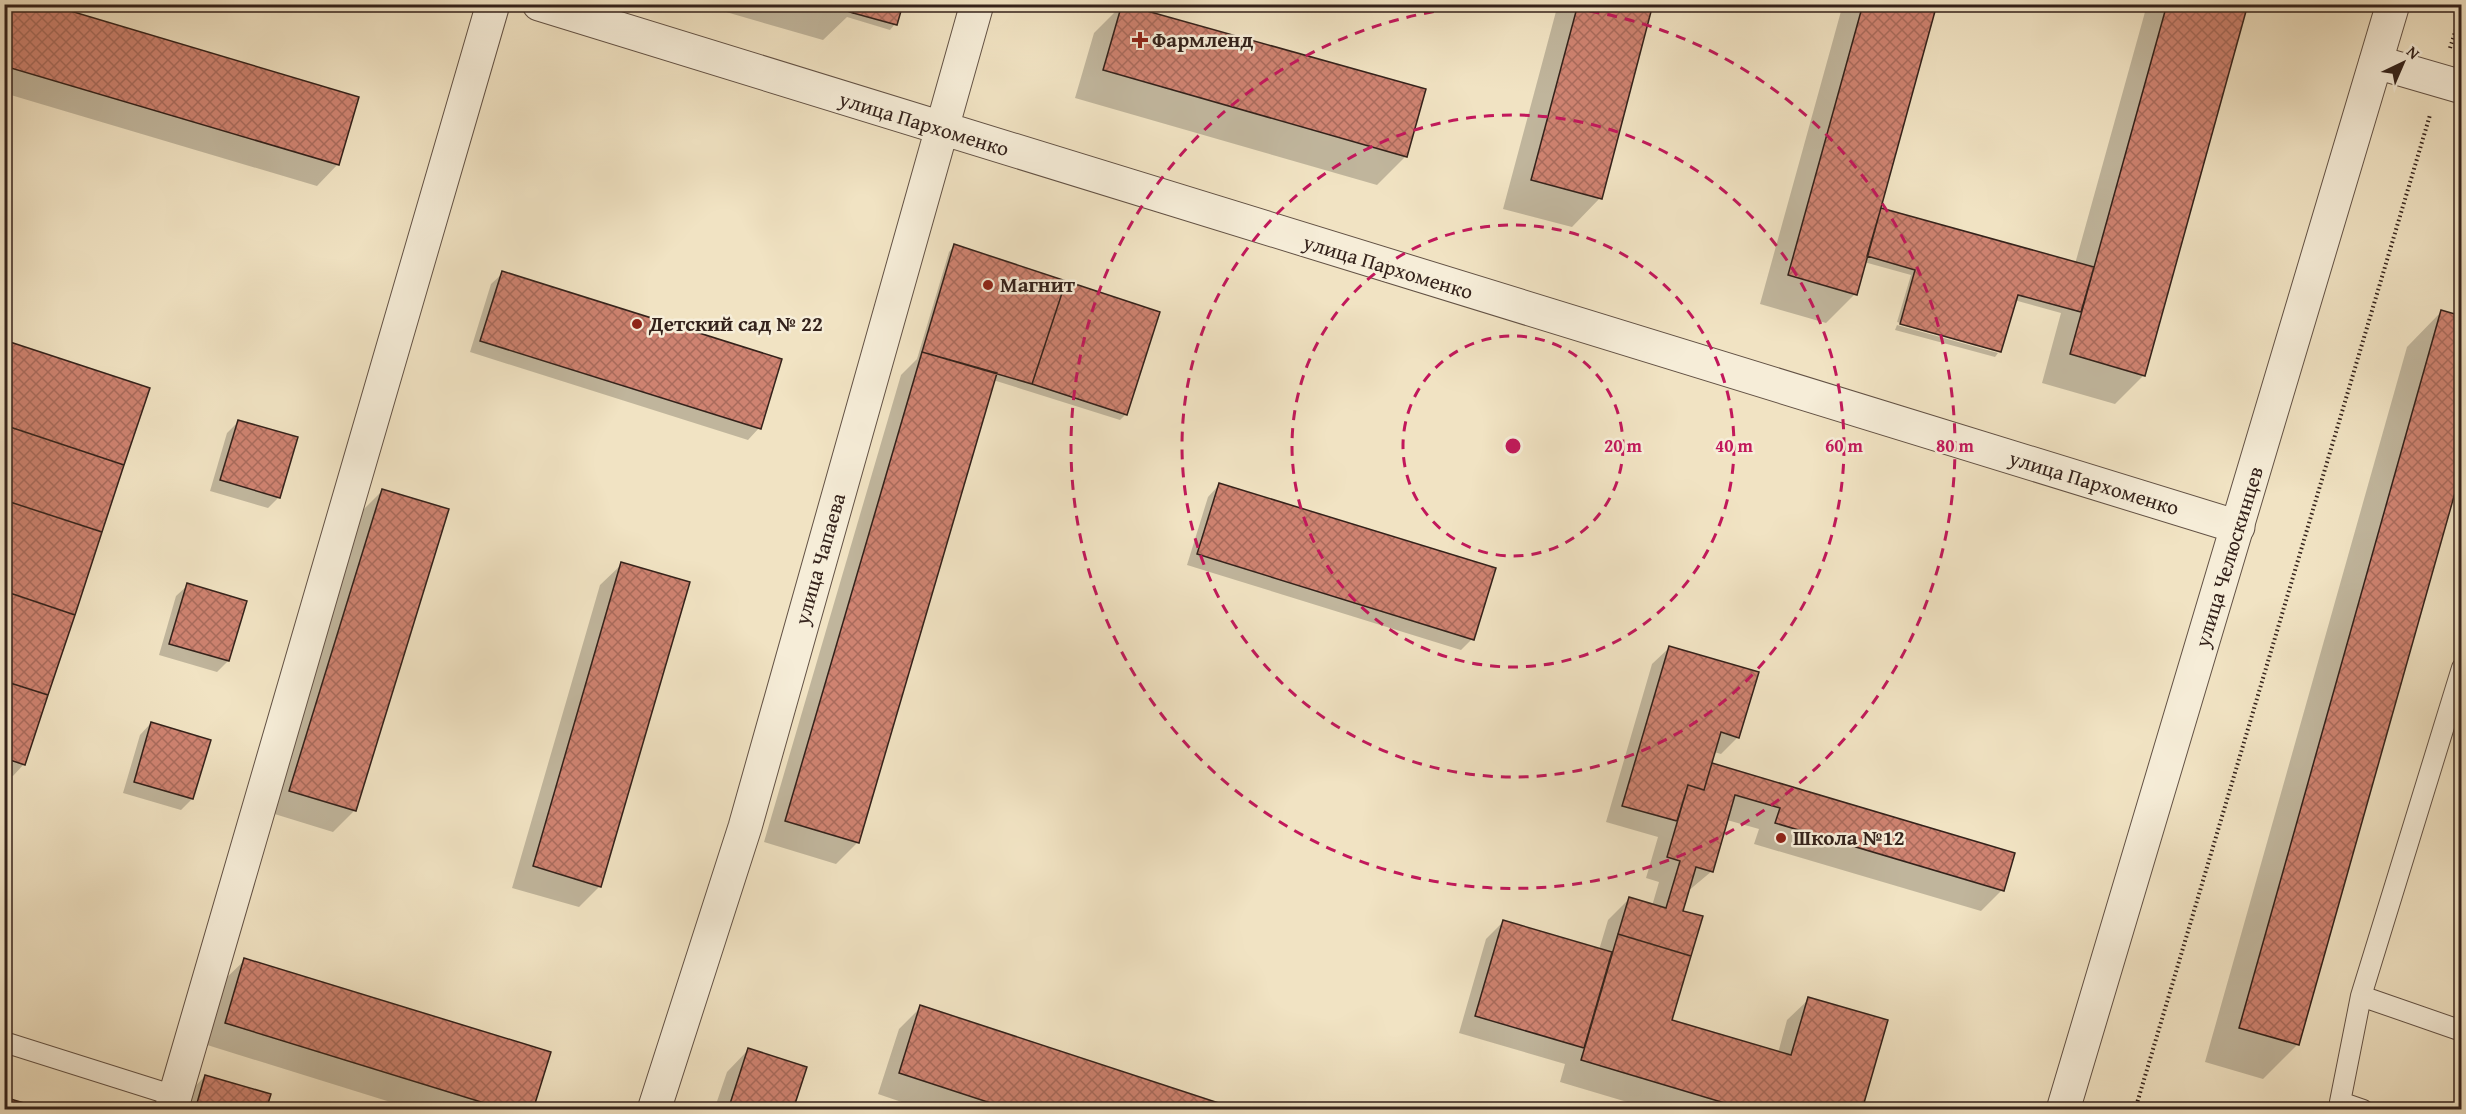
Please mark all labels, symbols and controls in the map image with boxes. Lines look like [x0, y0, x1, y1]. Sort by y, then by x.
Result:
place label: Фармленд [1152, 24, 1253, 55]
marker: Фармленд [1133, 33, 1147, 47]
north arrow [2373, 33, 2433, 93]
text: N [2401, 40, 2426, 65]
street label: улица Пархоменко [834, 83, 1013, 164]
street label: улица Пархоменко [1298, 226, 1477, 307]
place label: Магнит [1000, 269, 1076, 300]
marker: Магнит [981, 278, 995, 292]
place label: Детский сад № 22 [648, 308, 823, 339]
marker: Детский сад № 22 [630, 317, 644, 331]
text: 20 m [1604, 432, 1643, 459]
text: 40 m [1715, 432, 1754, 459]
text: 60 m [1825, 432, 1864, 459]
text: 80 m [1936, 432, 1975, 459]
centre of rings [1503, 436, 1523, 456]
street label: улица Пархоменко [2004, 442, 2183, 523]
street label: улица Челюскинцев [2186, 463, 2271, 652]
street label: улица Чапаева [786, 489, 853, 629]
place label: Школа №12 [1793, 822, 1905, 853]
marker: Школа №12 [1774, 831, 1788, 845]

